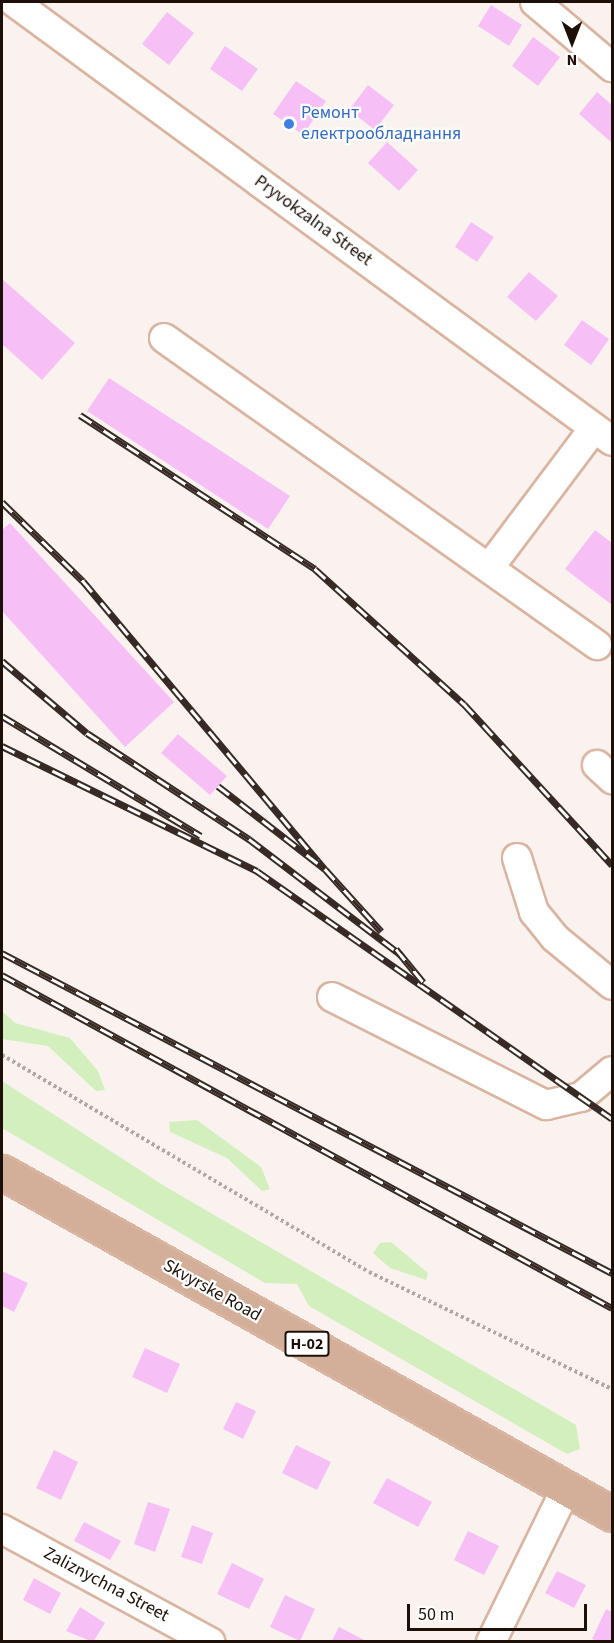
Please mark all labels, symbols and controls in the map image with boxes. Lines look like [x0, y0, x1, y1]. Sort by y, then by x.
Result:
north arrow [542, 12, 602, 72]
text: N [567, 49, 577, 71]
place label: Ремонт електрообладнання [301, 103, 461, 146]
marker: Ремонт електрообладнання [282, 117, 296, 131]
street label: Pryvokzalna Street [250, 171, 376, 271]
street label: Skvyrske Road [159, 1255, 265, 1327]
road number: Н-02 [284, 1331, 330, 1357]
street label: Zaliznychna Street [40, 1543, 172, 1627]
scale bar [410, 1592, 590, 1630]
text: 50 m [418, 1602, 454, 1627]

